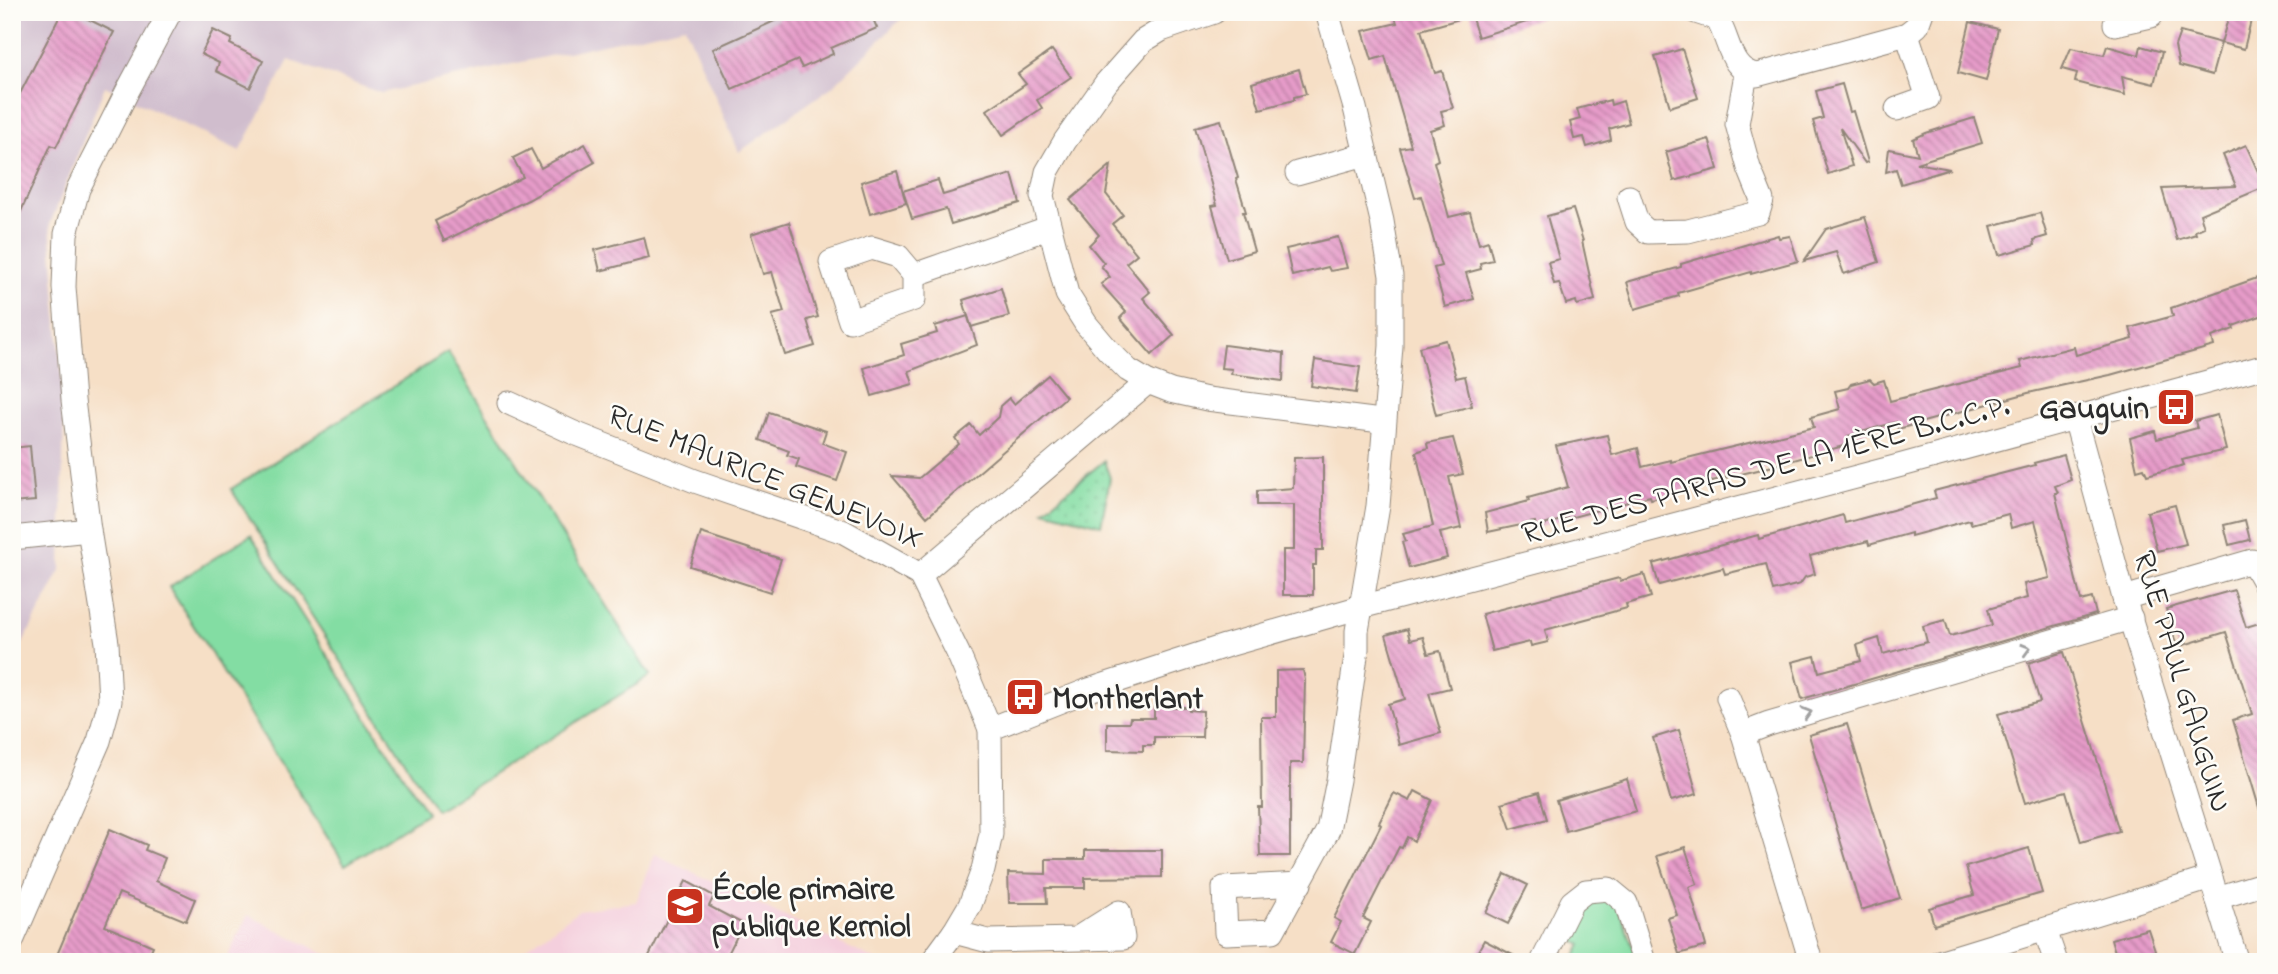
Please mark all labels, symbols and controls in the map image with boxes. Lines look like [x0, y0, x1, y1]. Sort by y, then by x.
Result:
street label: RUE DES PARAS DE LA 1ÈRE B.C.C.P. [1517, 384, 2015, 559]
bus stop icon: Gauguin [2155, 386, 2197, 428]
place label: Gauguin [2039, 387, 2149, 435]
street label: RUE MAURICE GENEVOIX [600, 393, 930, 563]
street label: RUE PAUL GAUGUIN [2119, 546, 2243, 819]
one-way arrow [2020, 643, 2032, 658]
bus stop icon: Montherlant [1004, 676, 1046, 718]
place label: Montherlant [1052, 677, 1203, 724]
one-way arrow [1801, 707, 1813, 722]
place label: École primaire publique Kerniol [712, 868, 911, 952]
school or university icon: École primaire publique Kerniol [664, 885, 706, 927]

